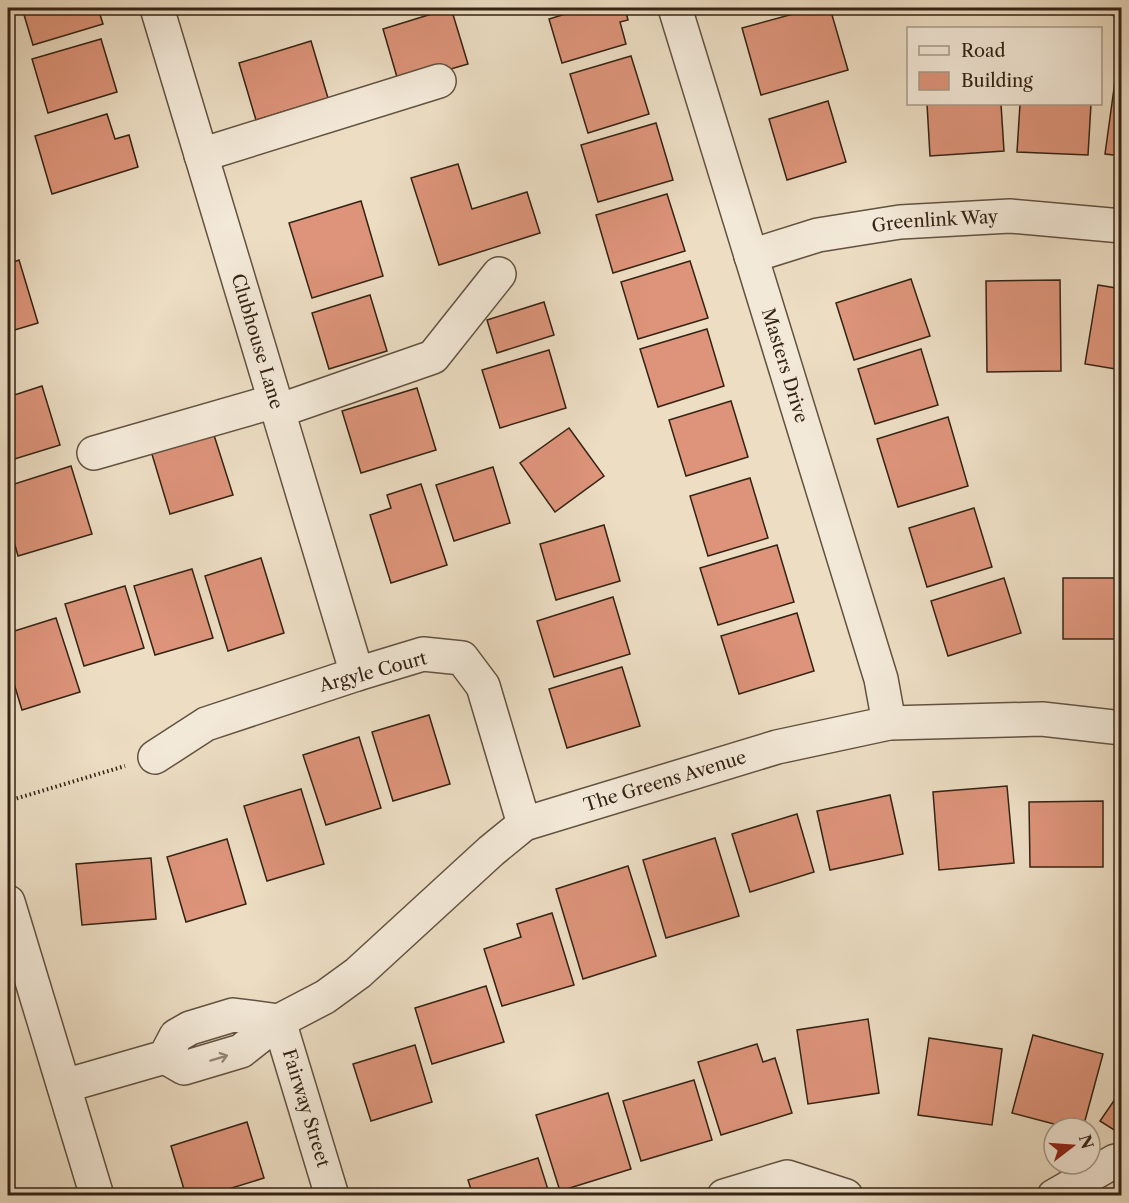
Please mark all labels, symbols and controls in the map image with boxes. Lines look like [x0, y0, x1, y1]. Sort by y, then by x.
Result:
legend [907, 27, 1102, 105]
text: Road [961, 40, 1006, 62]
text: Building [961, 70, 1033, 92]
street label: Greenlink Way [870, 206, 1000, 237]
street label: Clubhouse Lane [226, 271, 288, 412]
street label: Masters Drive [757, 306, 813, 426]
street label: Argyle Court [316, 647, 430, 697]
street label: The Greens Avenue [581, 746, 749, 816]
street label: Fairway Street [278, 1046, 335, 1170]
one-way arrow [209, 1052, 228, 1063]
north arrow [1042, 1116, 1102, 1176]
text: N [1075, 1132, 1098, 1151]

